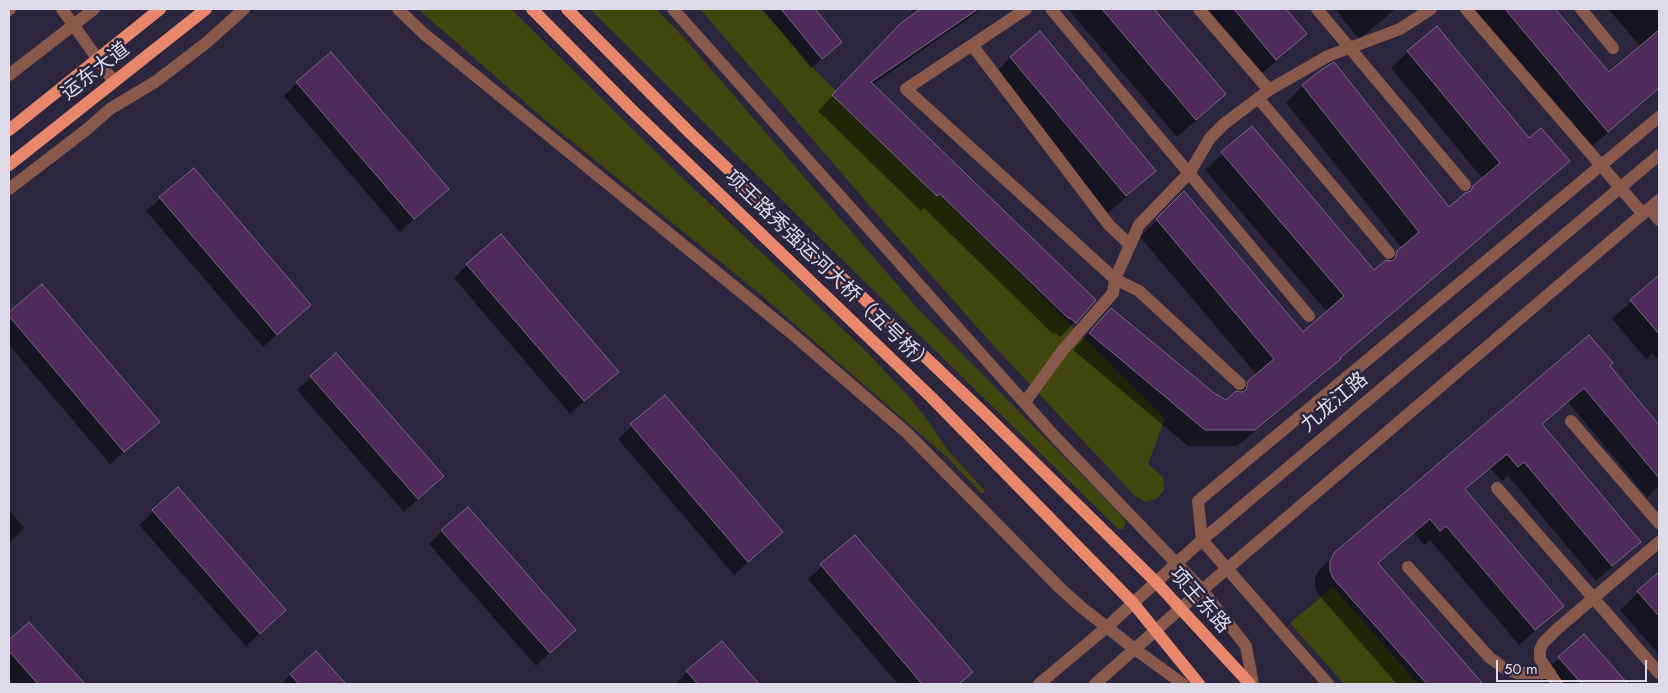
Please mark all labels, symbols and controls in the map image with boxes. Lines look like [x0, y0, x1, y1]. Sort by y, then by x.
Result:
street label: 运东大道 [57, 38, 135, 106]
street label: 项王路秀强运河大桥（五号桥） [719, 166, 937, 378]
street label: 九龙江路 [1297, 368, 1373, 438]
street label: 项王东路 [1163, 563, 1235, 639]
scale bar [1498, 650, 1649, 682]
text: 50 m [1504, 658, 1538, 680]

